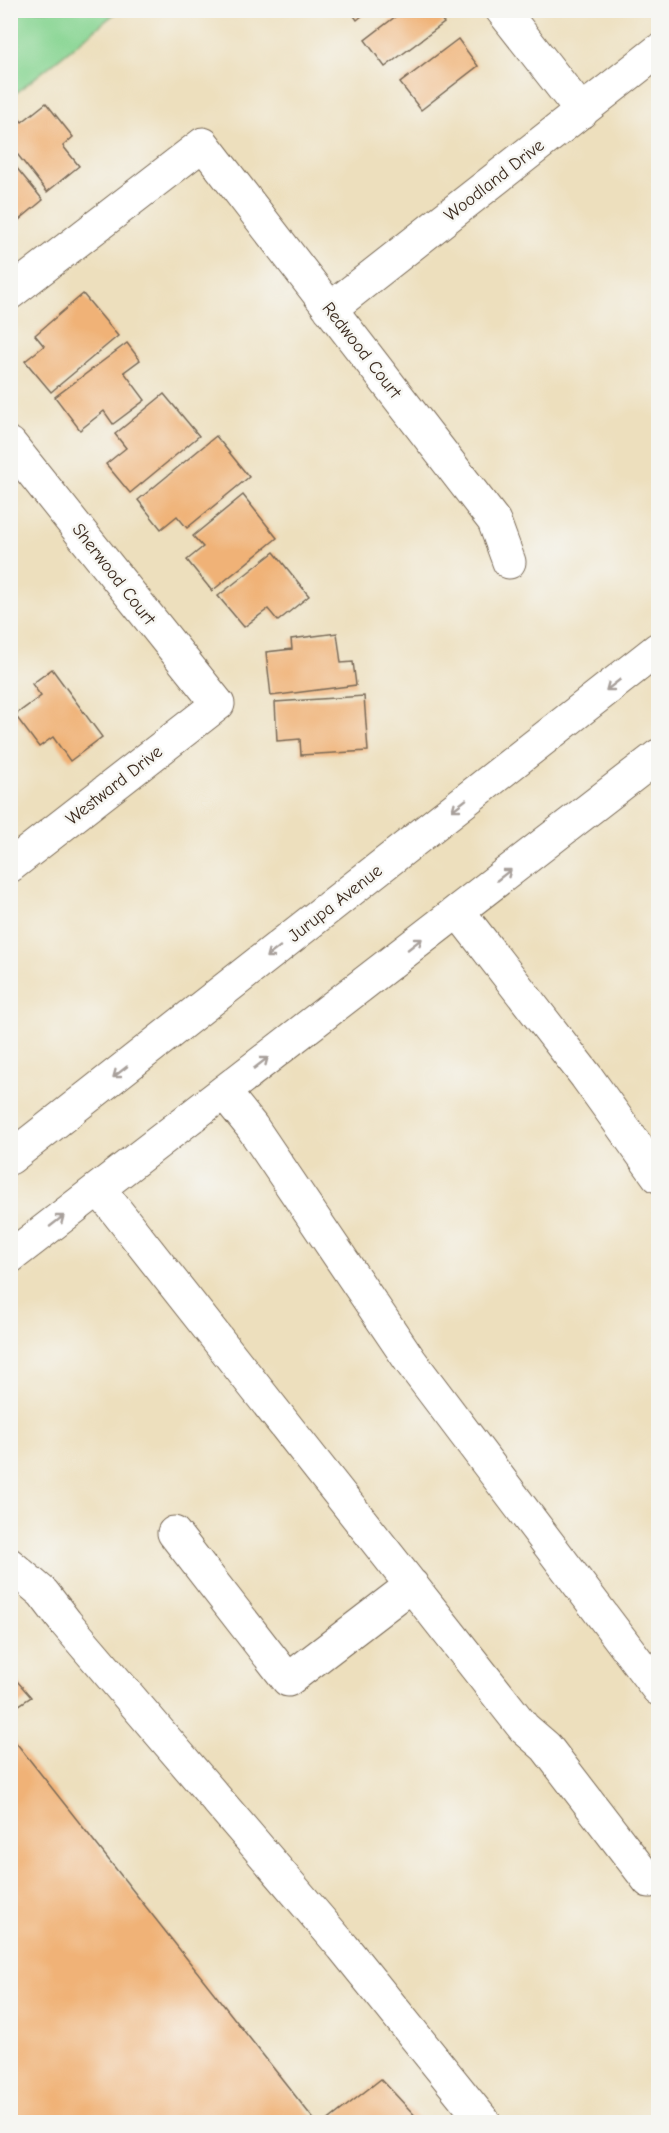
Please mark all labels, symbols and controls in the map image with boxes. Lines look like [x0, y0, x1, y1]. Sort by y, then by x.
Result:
street label: Woodland Drive [440, 135, 548, 226]
street label: Redwood Court [318, 298, 406, 403]
street label: Sherwood Court [68, 519, 160, 630]
one-way arrow [605, 678, 621, 691]
street label: Westward Drive [62, 741, 167, 830]
one-way arrow [451, 799, 467, 812]
street label: Jurupa Avenue [284, 860, 386, 947]
one-way arrow [496, 869, 512, 881]
one-way arrow [407, 938, 423, 951]
one-way arrow [265, 945, 281, 958]
one-way arrow [252, 1057, 268, 1070]
one-way arrow [112, 1066, 128, 1079]
one-way arrow [48, 1215, 64, 1228]

